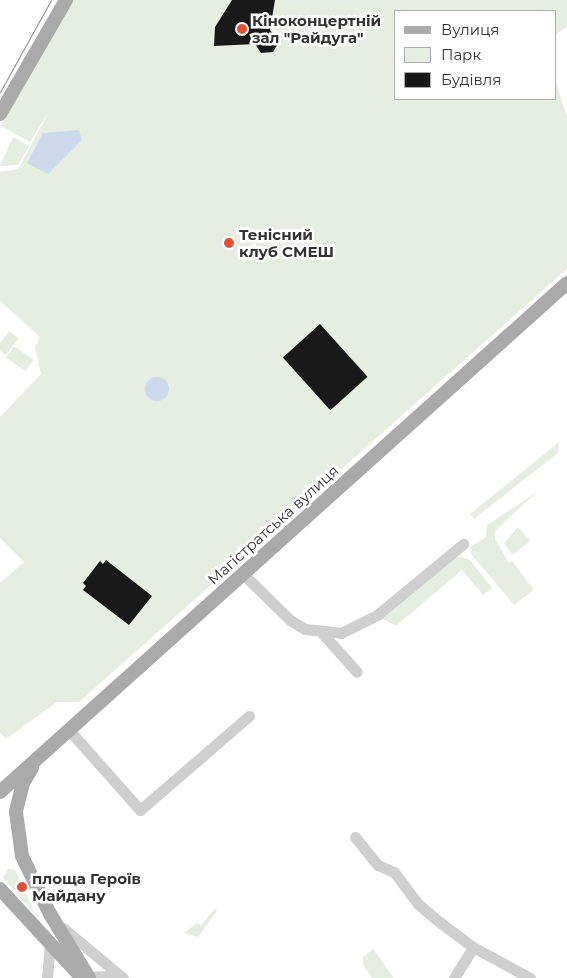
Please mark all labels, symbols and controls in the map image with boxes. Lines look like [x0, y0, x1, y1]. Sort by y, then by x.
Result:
legend [394, 10, 557, 100]
place label: Кіноконцертній зал "Райдуга" [252, 11, 381, 46]
text: Вулиця [441, 20, 499, 39]
marker: Кіноконцертній зал "Райдуга" [236, 23, 248, 35]
text: Парк [441, 45, 481, 64]
text: Будівля [441, 70, 501, 89]
place label: Тенісний клуб СМЕШ [239, 225, 334, 260]
marker: Тенісний клуб СМЕШ [223, 237, 235, 249]
street label: Магістратська вулиця [204, 461, 342, 589]
place label: площа Героїв Майдану [32, 869, 141, 904]
marker: площа Героїв Майдану [16, 881, 28, 893]

